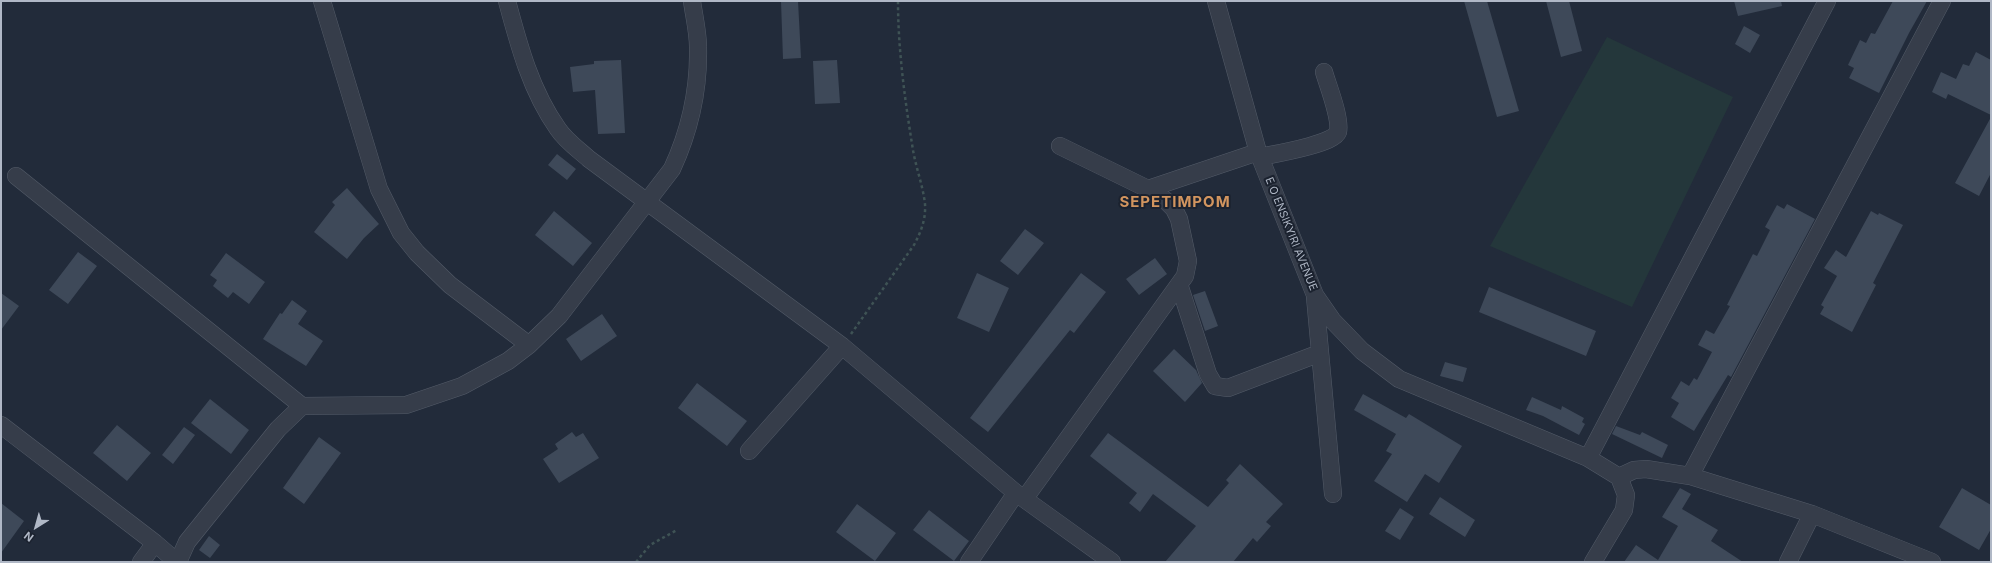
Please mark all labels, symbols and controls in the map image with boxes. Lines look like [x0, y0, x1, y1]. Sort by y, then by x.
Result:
street label: E O ENSIKYIRI AVENUE [1262, 175, 1320, 293]
district label: SEPETIMPOM [1119, 193, 1231, 211]
north arrow [16, 507, 56, 547]
text: N [21, 528, 36, 545]

